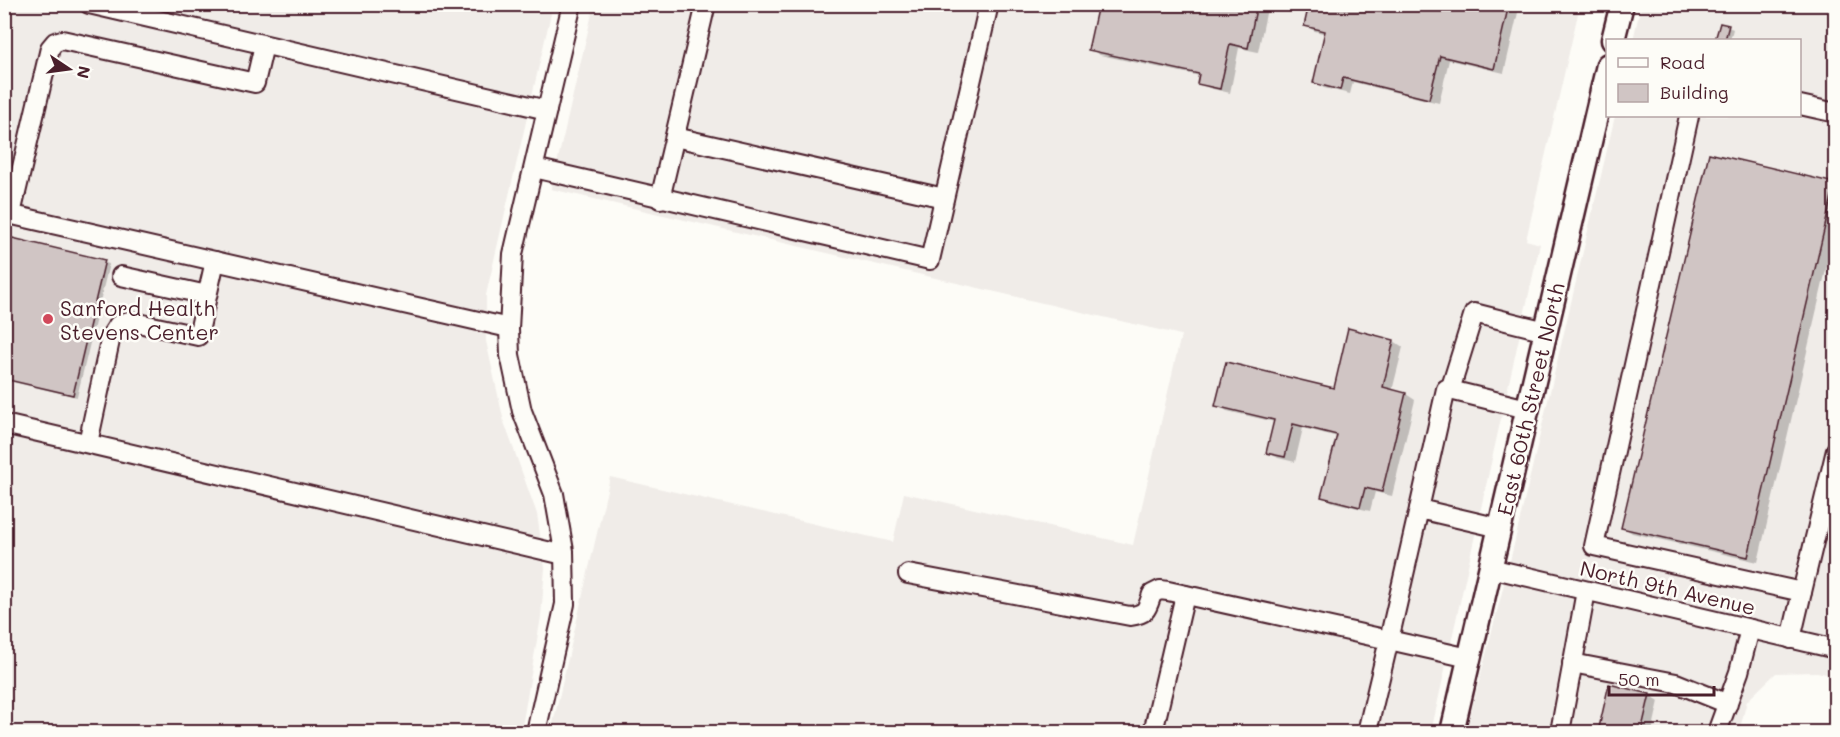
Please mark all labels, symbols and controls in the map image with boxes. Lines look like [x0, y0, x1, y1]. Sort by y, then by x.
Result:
north arrow [39, 39, 99, 99]
legend [1606, 39, 1801, 117]
text: Road [1660, 50, 1705, 74]
text: N [73, 64, 96, 81]
text: Building [1660, 80, 1728, 104]
street label: East 60th Street North [1490, 280, 1570, 518]
place label: Sanford Health Stevens Center [60, 294, 219, 345]
marker: Sanford Health Stevens Center [41, 312, 55, 326]
street label: North 9th Avenue [1578, 554, 1758, 620]
scale bar [1609, 659, 1714, 697]
text: 50 m [1618, 667, 1660, 691]

